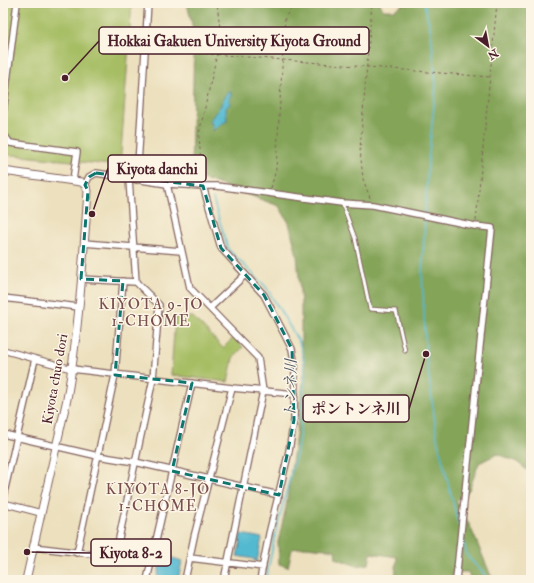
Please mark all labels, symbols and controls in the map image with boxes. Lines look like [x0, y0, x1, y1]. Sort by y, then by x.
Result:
north arrow [468, 26, 508, 66]
callout: Hokkai Gakuen University Kiyota Ground [99, 27, 369, 54]
text: Hokkai Gakuen University Kiyota Ground [107, 32, 361, 52]
text: N [484, 45, 502, 63]
callout: Kiyota danchi [108, 155, 206, 182]
text: Kiyota danchi [116, 160, 198, 180]
district label: KIYOTA 9-JO 1-CHOME [98, 295, 204, 331]
street label: Kiyota chuo dori [39, 332, 72, 426]
water label: トンネ川 [281, 357, 301, 419]
callout: ポントンネ川 [303, 395, 409, 422]
text: ポントンネ川 [311, 400, 401, 419]
district label: KIYOTA 8-JO 1-CHOME [106, 480, 210, 516]
callout: Kiyota 8-2 [91, 539, 171, 566]
text: Kiyota 8-2 [99, 544, 163, 564]

